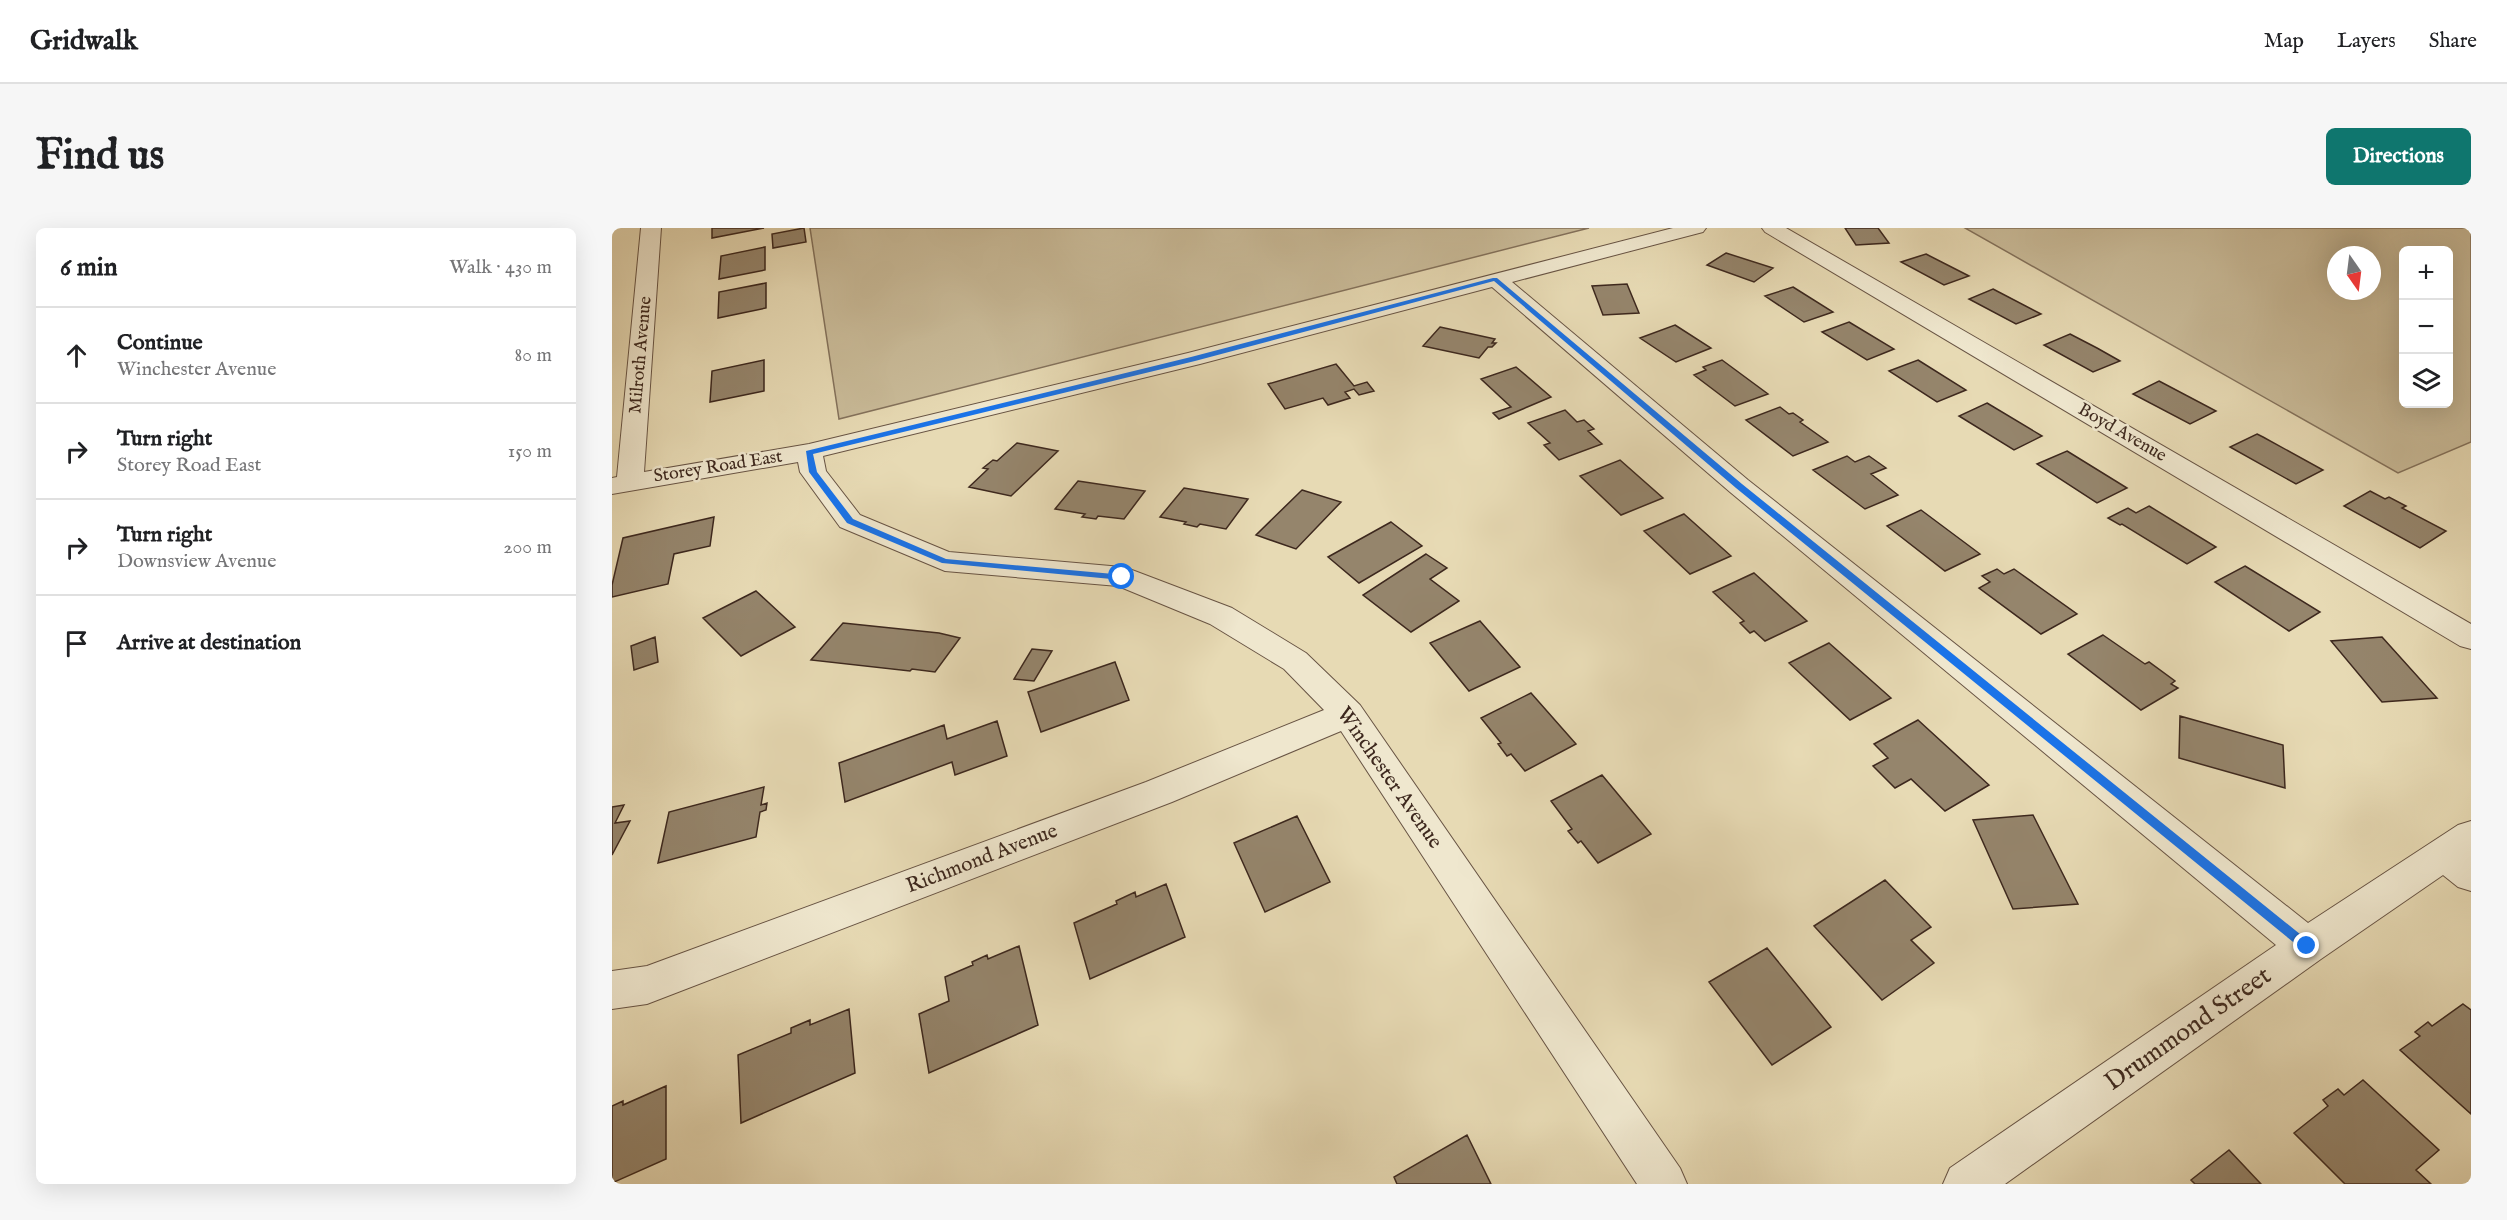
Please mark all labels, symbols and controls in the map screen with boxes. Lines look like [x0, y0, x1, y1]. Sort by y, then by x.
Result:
text: Gridwalk [30, 24, 138, 59]
text: Map [2264, 28, 2304, 55]
text: Layers [2337, 28, 2396, 55]
text: Share [2429, 28, 2477, 55]
button: Directions [2326, 128, 2471, 185]
text: Find us [36, 130, 164, 183]
north arrow [2327, 246, 2381, 300]
map controls [2399, 246, 2453, 408]
button: + [2399, 246, 2453, 300]
text: 6 min [60, 251, 118, 284]
text: Walk · 430 m [449, 255, 552, 280]
street label: Milroth Avenue [624, 295, 658, 415]
button: − [2399, 300, 2453, 354]
text: Continue [117, 329, 203, 357]
icon: ahead [60, 339, 93, 372]
text: 80 m [515, 343, 552, 368]
button: layers [2399, 354, 2453, 408]
text: Winchester Avenue [117, 357, 276, 382]
street label: Boyd Avenue [2074, 398, 2170, 468]
text: Turn right [117, 425, 212, 453]
icon: right [60, 435, 93, 468]
text: 150 m [508, 439, 552, 464]
street label: Storey Road East [652, 445, 784, 489]
text: Storey Road East [117, 453, 261, 478]
text: Turn right [117, 521, 212, 549]
icon: right [60, 531, 93, 564]
text: 200 m [503, 535, 552, 560]
text: Downsview Avenue [117, 549, 276, 574]
route start [1108, 563, 1134, 589]
icon: arrive [60, 627, 93, 660]
text: Arrive at destination [117, 629, 301, 657]
street label: Winchester Avenue [1330, 702, 1448, 855]
street label: Richmond Avenue [902, 818, 1062, 900]
route end [2293, 932, 2319, 958]
street label: Drummond Street [2098, 959, 2278, 1099]

